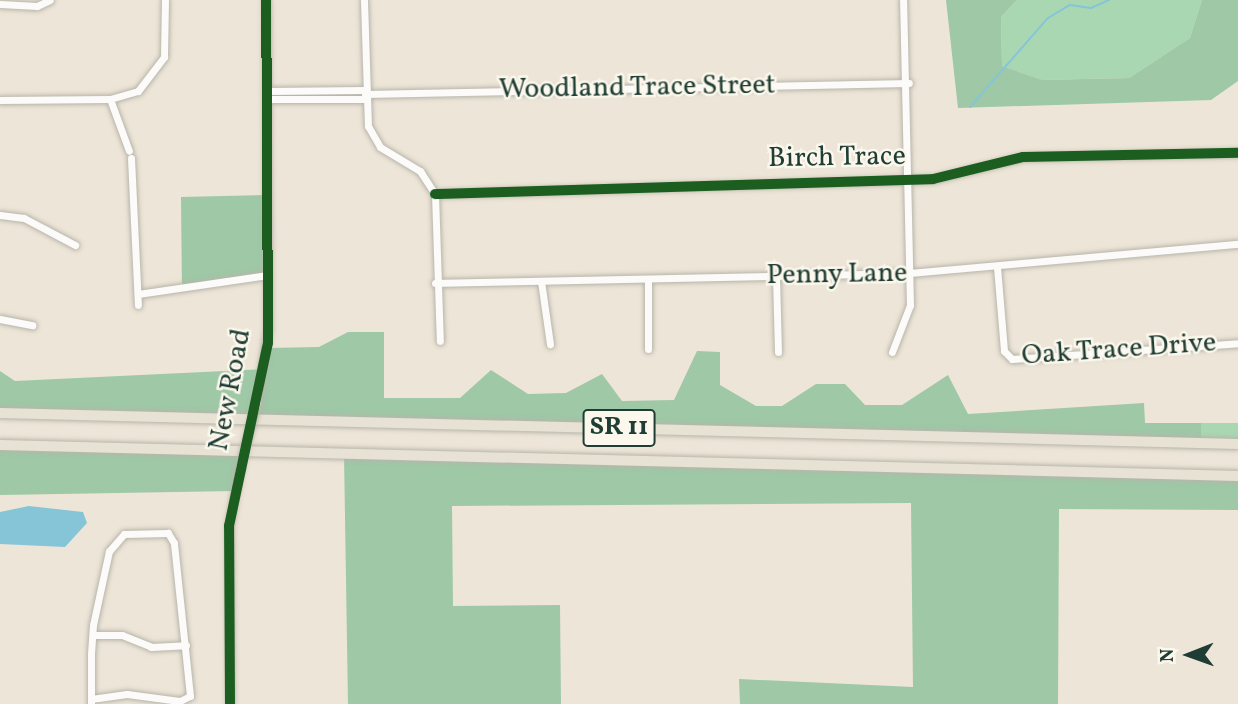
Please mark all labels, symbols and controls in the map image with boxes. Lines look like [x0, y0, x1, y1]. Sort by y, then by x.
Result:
street label: Woodland Trace Street [498, 69, 776, 107]
street label: Birch Trace [768, 140, 906, 176]
street label: Penny Lane [766, 257, 908, 293]
street label: New Road [203, 326, 259, 454]
street label: Oak Trace Drive [1020, 326, 1218, 374]
road number: SR 11 [582, 406, 656, 450]
north arrow [1154, 620, 1224, 690]
text: N [1155, 648, 1181, 662]

